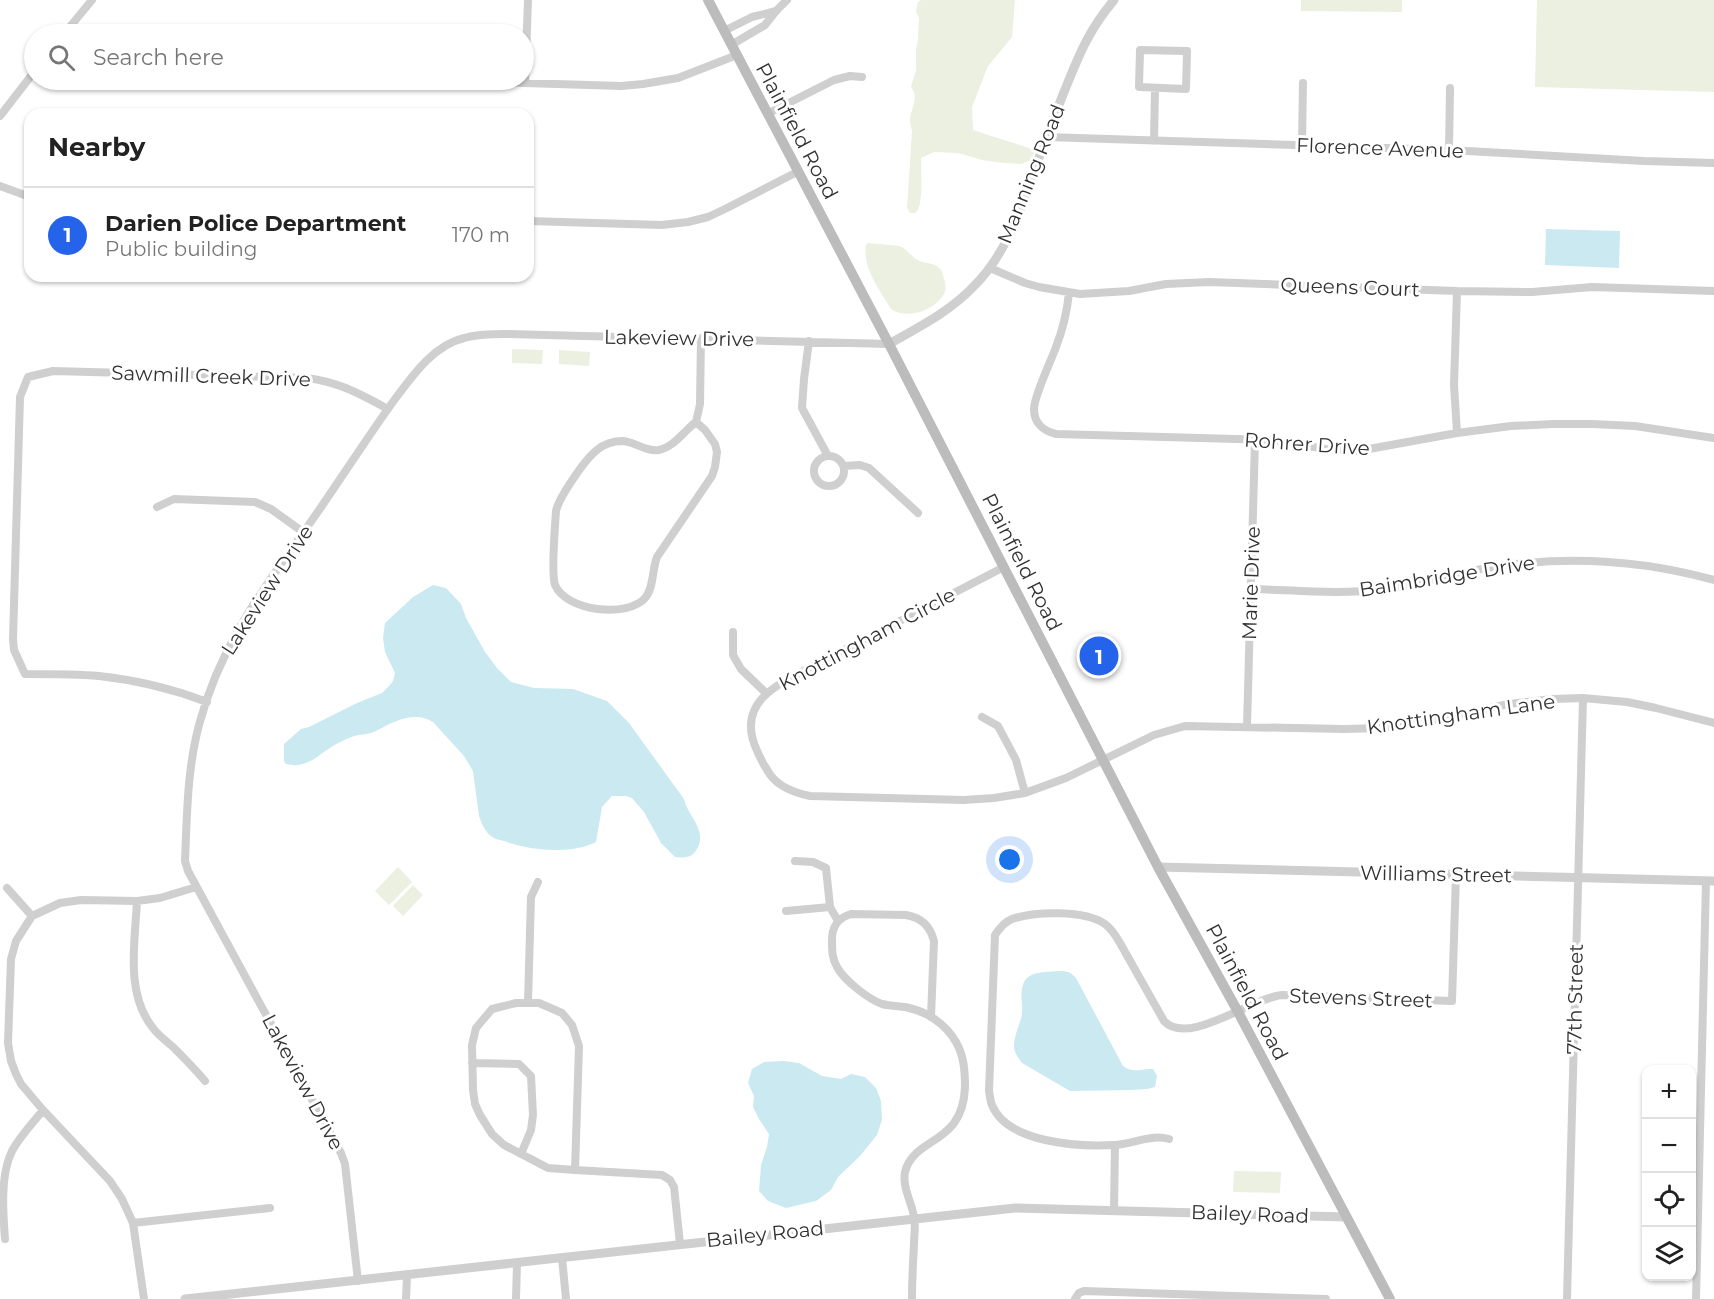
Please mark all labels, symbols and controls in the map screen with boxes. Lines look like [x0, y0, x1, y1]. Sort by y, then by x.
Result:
search box [24, 24, 534, 90]
icon: search [45, 41, 78, 74]
text: Search here [93, 44, 224, 71]
street label: Plainfield Road [751, 59, 843, 203]
street label: Manning Road [992, 101, 1070, 247]
text: Nearby [48, 131, 145, 163]
street label: Florence Avenue [1296, 133, 1464, 163]
text: Darien Police Department [105, 210, 406, 237]
text: 1 [64, 223, 71, 247]
text: 170 m [452, 223, 510, 247]
text: Public building [105, 237, 258, 261]
street label: Queens Court [1280, 273, 1420, 301]
street label: Lakeview Drive [604, 325, 754, 351]
street label: Sawmill Creek Drive [111, 361, 311, 391]
street label: Rohrer Drive [1243, 428, 1371, 460]
street label: Plainfield Road [977, 489, 1067, 635]
street label: Lakeview Drive [216, 520, 318, 660]
street label: Marie Drive [1237, 526, 1265, 640]
street label: Baimbridge Drive [1358, 550, 1536, 602]
street label: Knottingham Circle [775, 582, 959, 696]
pin: 1 [1080, 634, 1118, 678]
street label: Knottingham Lane [1365, 689, 1557, 739]
your location [995, 845, 1024, 874]
street label: Williams Street [1360, 861, 1512, 887]
street label: Plainfield Road [1201, 920, 1293, 1064]
street label: 77th Street [1562, 943, 1588, 1055]
street label: Stevens Street [1289, 984, 1433, 1012]
street label: Lakeview Drive [257, 1010, 349, 1154]
map controls [1642, 1065, 1696, 1281]
button: + [1642, 1065, 1696, 1119]
button: − [1642, 1119, 1696, 1173]
button: locate [1642, 1173, 1696, 1227]
street label: Bailey Road [1191, 1200, 1309, 1228]
street label: Bailey Road [705, 1216, 825, 1252]
button: layers [1642, 1227, 1696, 1281]

